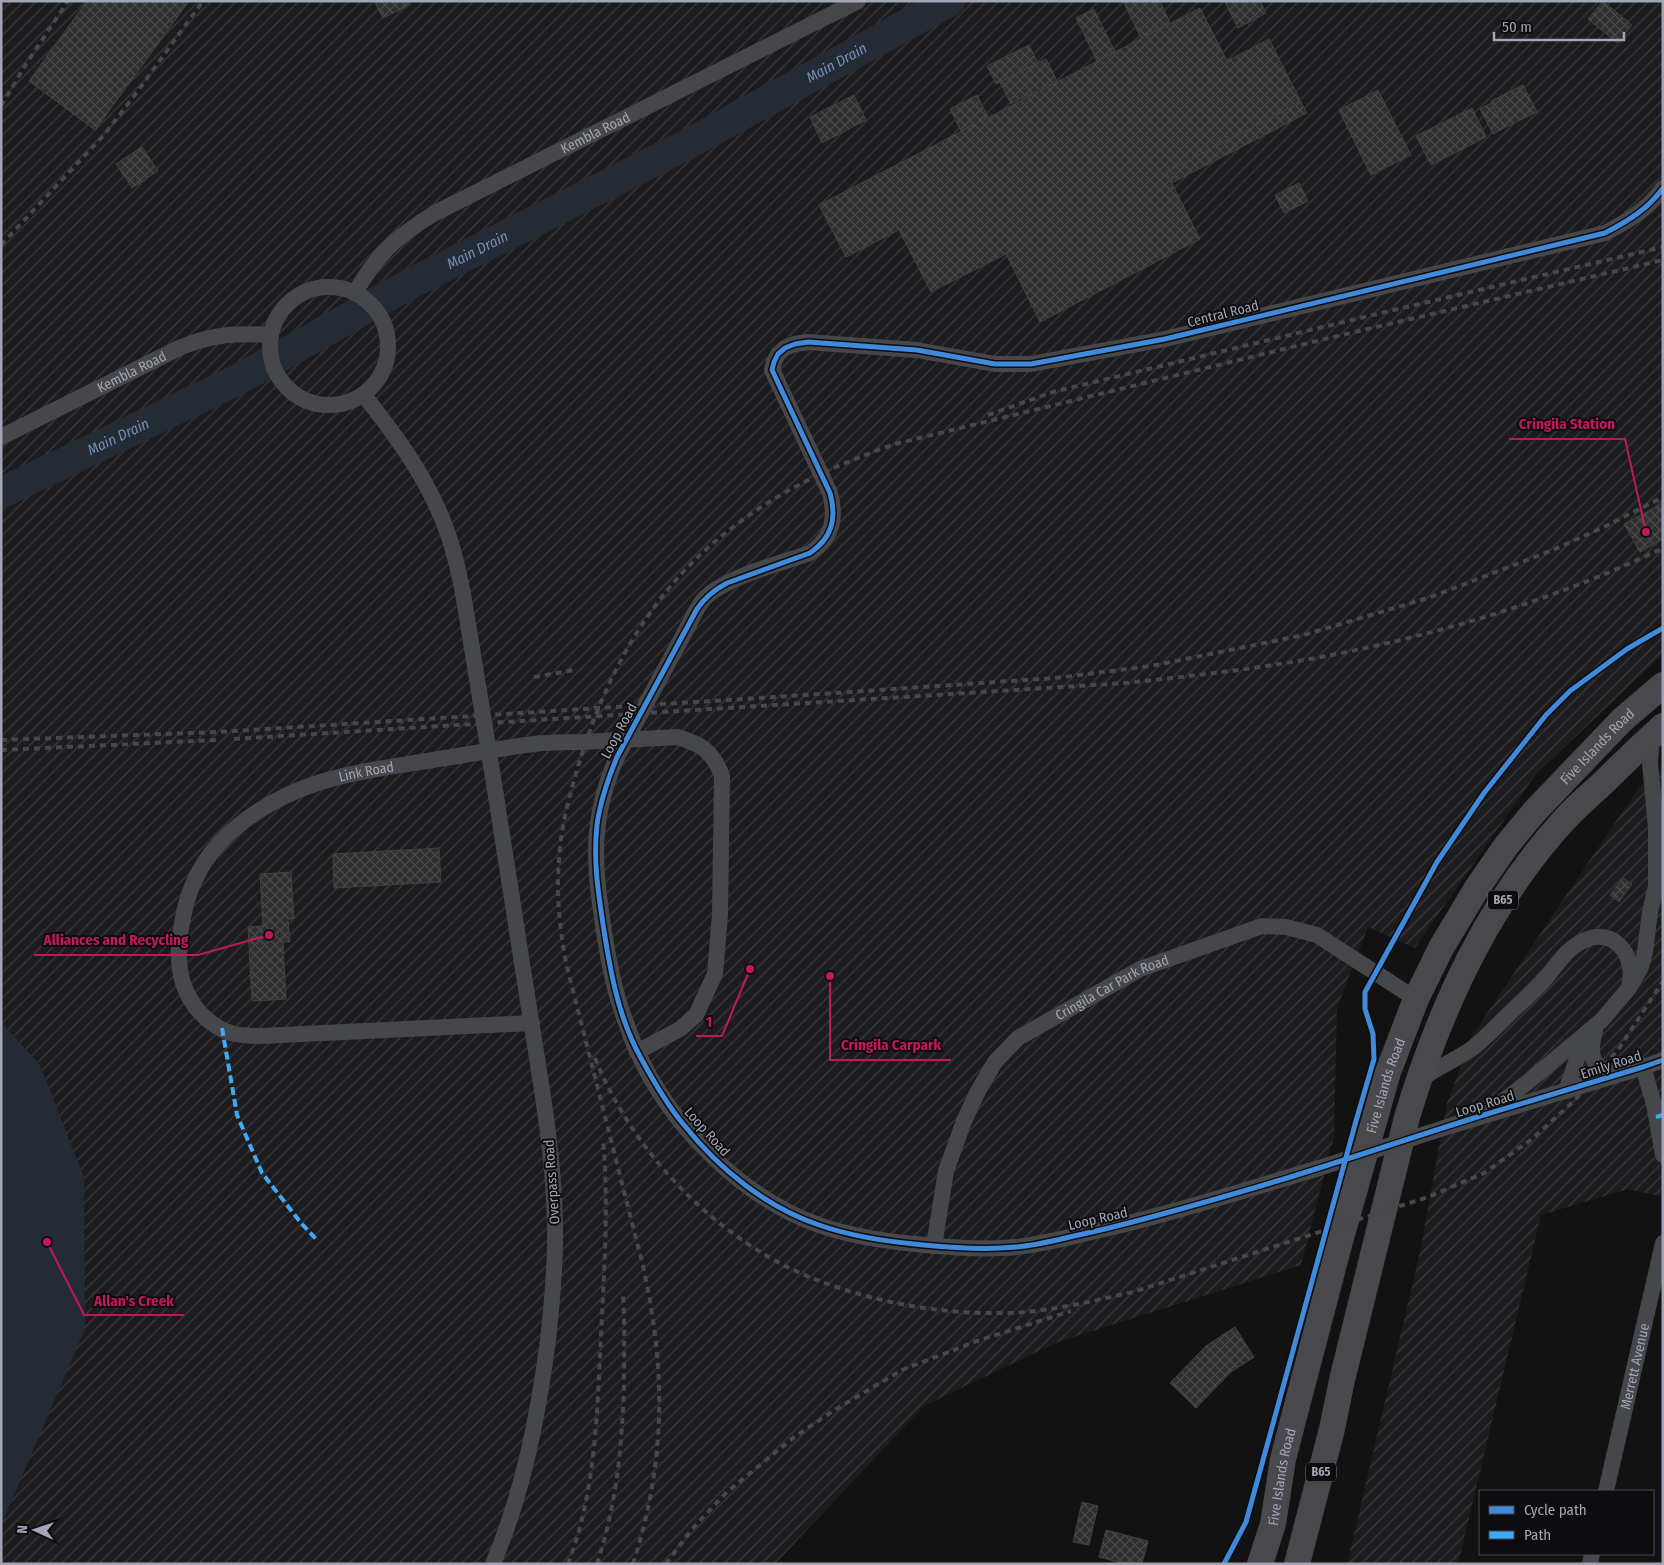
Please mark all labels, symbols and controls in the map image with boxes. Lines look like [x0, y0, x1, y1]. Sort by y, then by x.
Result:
scale bar [1494, 10, 1624, 42]
text: 50 m [1502, 18, 1532, 36]
water label: Main Drain [803, 39, 870, 87]
street label: Kembla Road [558, 108, 633, 157]
water label: Main Drain [444, 227, 511, 273]
street label: Central Road [1186, 297, 1260, 331]
street label: Kembla Road [94, 347, 169, 396]
callout: Cringila Station [1509, 409, 1625, 439]
water label: Main Drain [84, 414, 152, 459]
text: Cringila Station [1519, 415, 1615, 433]
street label: Loop Road [597, 700, 641, 762]
street label: Five Islands Road [1557, 705, 1638, 788]
street label: Link Road [337, 758, 395, 785]
road number: B65 [1488, 890, 1518, 910]
callout: Alliances and Recycling [34, 925, 198, 955]
text: Alliances and Recycling [43, 931, 189, 949]
street label: Cringila Car Park Road [1052, 951, 1171, 1024]
callout: 1 [696, 1006, 722, 1036]
text: 1 [706, 1013, 712, 1031]
callout: Cringila Carpark [830, 1030, 951, 1060]
text: Cringila Carpark [841, 1036, 941, 1054]
street label: Five Islands Road [1363, 1036, 1409, 1135]
street label: Emily Road [1578, 1047, 1644, 1083]
street label: Loop Road [1454, 1087, 1516, 1121]
street label: Loop Road [680, 1104, 734, 1160]
street label: Overpass Road [541, 1139, 563, 1225]
street label: Loop Road [1067, 1204, 1129, 1234]
callout: Allan's Creek [84, 1285, 184, 1315]
text: Allan's Creek [93, 1292, 174, 1310]
street label: Merrett Avenue [1617, 1321, 1653, 1411]
street label: Five Islands Road [1264, 1426, 1299, 1527]
road number: B65 [1306, 1462, 1336, 1481]
legend [1479, 1490, 1654, 1555]
text: Cycle path [1524, 1501, 1587, 1519]
north arrow [10, 1505, 60, 1555]
text: N [14, 1525, 31, 1534]
text: Path [1524, 1526, 1551, 1544]

